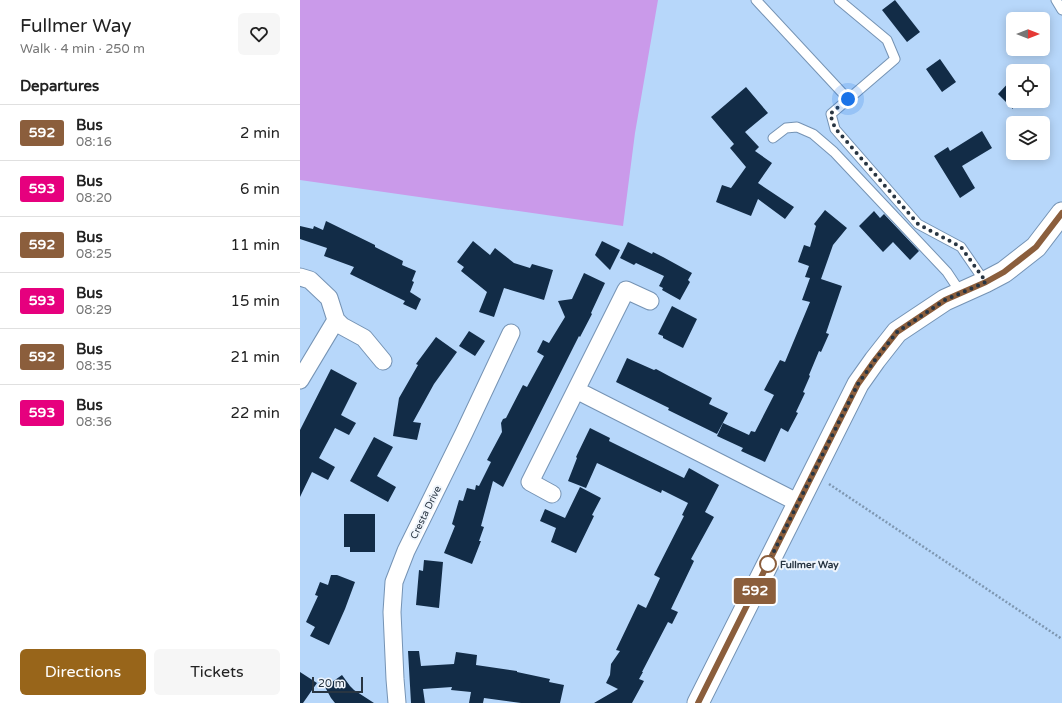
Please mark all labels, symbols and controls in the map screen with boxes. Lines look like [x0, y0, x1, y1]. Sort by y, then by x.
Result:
north arrow [1006, 12, 1050, 56]
map controls [1006, 12, 1050, 160]
button: heart [238, 13, 280, 55]
text: Fullmer Way [20, 15, 132, 37]
text: Walk · 4 min · 250 m [20, 41, 145, 57]
button: locate [1006, 64, 1050, 108]
text: Departures [20, 77, 99, 95]
your location [838, 89, 858, 109]
text: Bus [76, 116, 103, 134]
button: layers [1006, 116, 1050, 160]
text: 592 [29, 124, 55, 141]
text: 2 min [240, 124, 280, 142]
text: 08:16 [76, 134, 112, 150]
text: Bus [76, 172, 103, 190]
text: 593 [29, 180, 55, 197]
text: 6 min [240, 180, 280, 198]
text: 08:20 [76, 190, 112, 206]
text: Bus [76, 228, 103, 246]
text: 592 [29, 236, 55, 253]
text: 11 min [231, 236, 280, 254]
text: 08:25 [76, 246, 112, 262]
text: Bus [76, 284, 103, 302]
text: 593 [29, 292, 55, 309]
text: 15 min [231, 292, 280, 310]
text: 08:29 [76, 302, 112, 318]
text: Bus [76, 340, 103, 358]
text: 592 [29, 348, 55, 365]
text: 21 min [231, 348, 280, 366]
text: 08:35 [76, 358, 112, 374]
text: Bus [76, 396, 103, 414]
text: 593 [29, 404, 55, 421]
text: 22 min [231, 404, 280, 422]
text: 08:36 [76, 414, 112, 430]
street label: Cresta Drive [408, 484, 444, 541]
marker: Fullmer Way [759, 555, 777, 573]
place label: Fullmer Way [780, 559, 839, 571]
line badge: 592 [732, 578, 778, 604]
text: 592 [742, 582, 768, 599]
button: Directions [20, 649, 146, 695]
button: Tickets [154, 649, 280, 695]
scale bar [312, 675, 363, 694]
text: 20 m [318, 677, 345, 690]

